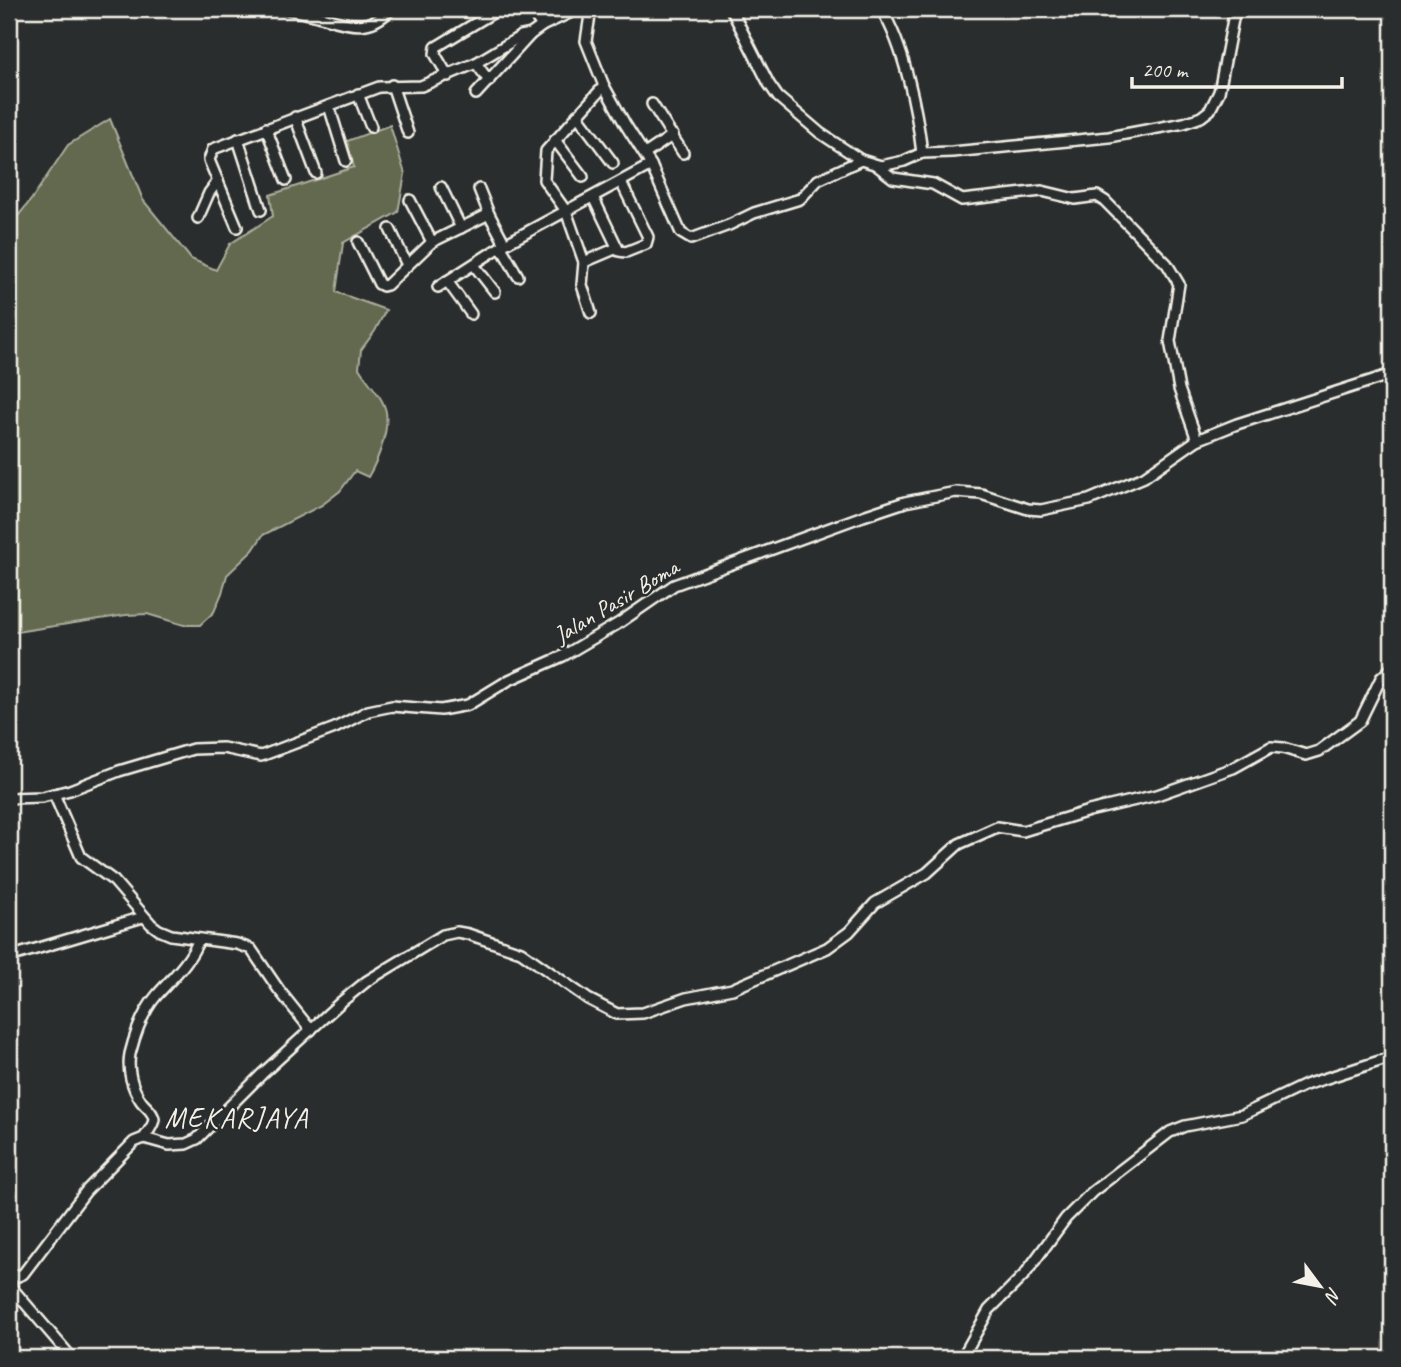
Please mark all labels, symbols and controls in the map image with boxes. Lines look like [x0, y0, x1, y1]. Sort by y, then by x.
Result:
scale bar [1132, 46, 1342, 90]
text: 200 m [1142, 57, 1189, 83]
street label: Jalan Pasir Boma [547, 551, 686, 650]
district label: MEKARJAYA [165, 1100, 309, 1135]
north arrow [1286, 1252, 1356, 1322]
text: N [1319, 1283, 1347, 1309]

